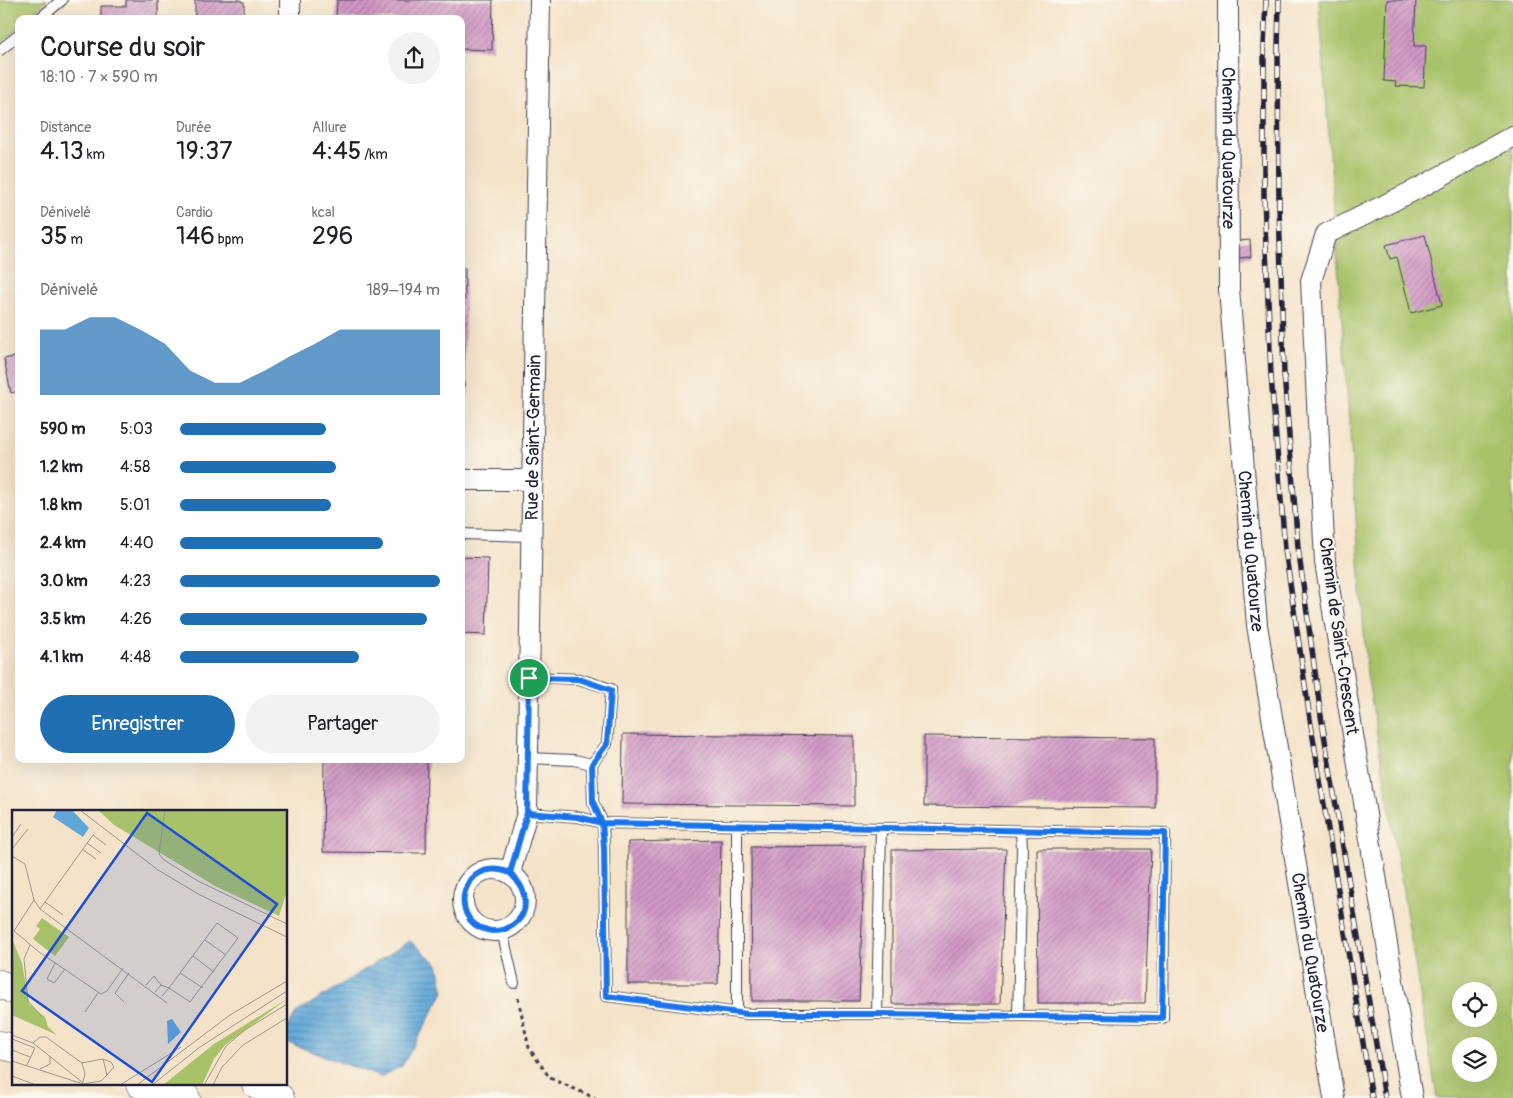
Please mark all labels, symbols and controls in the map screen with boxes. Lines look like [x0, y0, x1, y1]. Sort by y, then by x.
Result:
text: Course du soir [40, 30, 205, 65]
button: share [388, 32, 440, 84]
text: 18:10 · 7 × 590 m [40, 67, 158, 87]
street label: Chemin du Quatourze [1216, 67, 1240, 229]
text: Distance [40, 119, 91, 136]
text: Durée [176, 119, 211, 136]
text: Allure [312, 119, 346, 136]
text: 4.13 [40, 136, 84, 167]
text: 19:37 [176, 136, 233, 167]
text: 4:45 [312, 136, 361, 167]
text: km [84, 146, 105, 163]
text: /km [361, 146, 388, 163]
text: Dénivelé [40, 204, 91, 221]
text: Cardio [176, 204, 213, 221]
text: kcal [312, 204, 335, 221]
text: 35 [40, 221, 68, 252]
text: 146 [176, 221, 215, 252]
text: 296 [312, 221, 353, 252]
text: m [68, 231, 83, 248]
text: bpm [215, 231, 244, 248]
text: Dénivelé [40, 280, 98, 300]
text: 189–194 m [367, 280, 440, 300]
street label: Rue de Saint-Germain [521, 354, 546, 520]
text: 590 m [40, 419, 86, 439]
text: 5:03 [120, 419, 153, 439]
text: 1.2 km [40, 457, 83, 477]
text: 4:58 [120, 457, 150, 477]
street label: Chemin du Quatourze [1232, 470, 1269, 634]
text: 1.8 km [40, 495, 82, 515]
text: 5:01 [120, 495, 150, 515]
text: 2.4 km [40, 533, 86, 553]
text: 4:40 [120, 533, 154, 553]
street label: Chemin de Saint-Crescent [1313, 536, 1364, 737]
text: 3.0 km [40, 571, 88, 591]
text: 4:23 [120, 571, 151, 591]
text: 3.5 km [40, 609, 85, 629]
text: 4:26 [120, 609, 152, 629]
text: 4.1 km [40, 647, 83, 667]
text: 4:48 [120, 647, 151, 667]
pin [508, 657, 550, 699]
icon: arrive [515, 664, 543, 692]
button: Enregistrer [40, 695, 235, 753]
button: Partager [245, 695, 440, 753]
inset map [12, 810, 288, 1086]
street label: Chemin du Quatourze [1285, 871, 1334, 1034]
map controls [1452, 982, 1497, 1082]
button: locate [1452, 982, 1497, 1027]
button: layers [1452, 1037, 1497, 1082]

